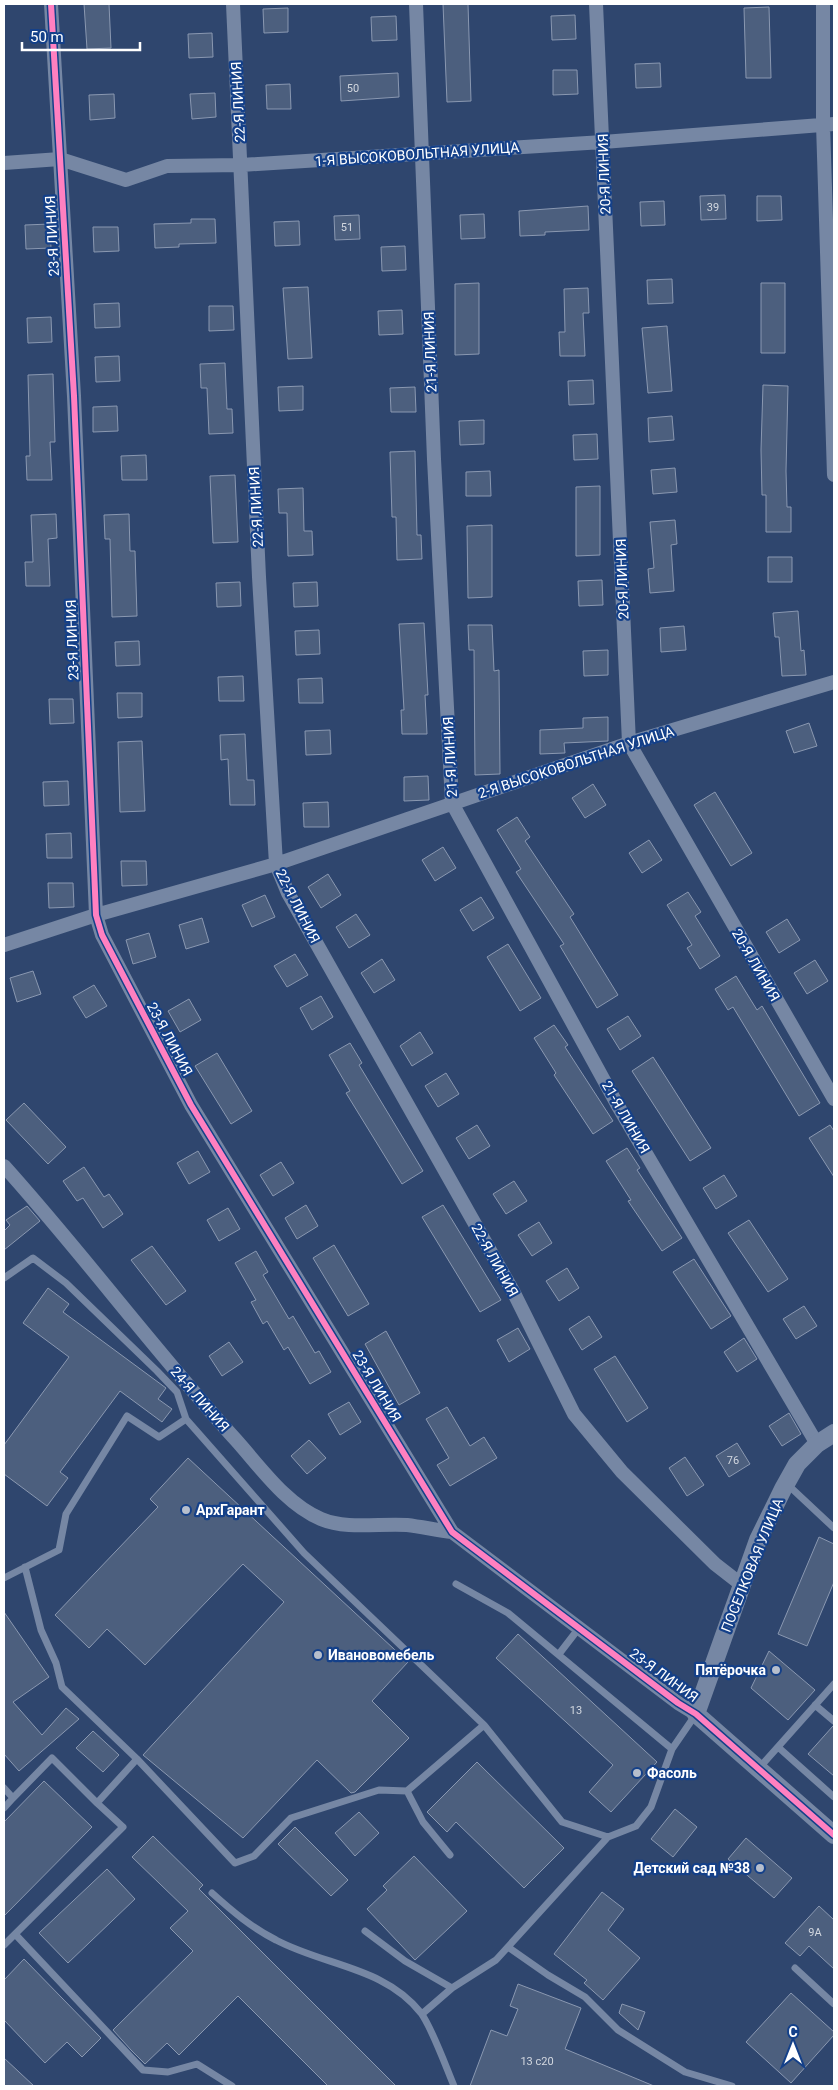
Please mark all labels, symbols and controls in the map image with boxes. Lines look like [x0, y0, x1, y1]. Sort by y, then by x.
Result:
scale bar [22, 20, 140, 52]
text: 50 m [30, 28, 64, 46]
street label: 22-Я ЛИНИЯ [228, 61, 248, 143]
house number: 50 [347, 82, 359, 95]
street label: 20-Я ЛИНИЯ [595, 133, 613, 215]
street label: 1-Я ВЫСОКОВОЛЬТНАЯ УЛИЦА [314, 139, 520, 169]
street label: 23-Я ЛИНИЯ [42, 195, 62, 277]
house number: 39 [707, 201, 719, 214]
house number: 51 [341, 221, 353, 234]
street label: 21-Я ЛИНИЯ [421, 311, 439, 393]
street label: 22-Я ЛИНИЯ [246, 466, 266, 548]
street label: 20-Я ЛИНИЯ [613, 538, 631, 620]
street label: 23-Я ЛИНИЯ [63, 599, 81, 681]
street label: 21-Я ЛИНИЯ [440, 716, 460, 798]
street label: 2-Я ВЫСОКОВОЛЬТНАЯ УЛИЦА [476, 723, 676, 801]
street label: 22-Я ЛИНИЯ [273, 866, 323, 946]
street label: 20-Я ЛИНИЯ [729, 926, 783, 1004]
street label: 23-Я ЛИНИЯ [144, 1000, 196, 1078]
street label: 21-Я ЛИНИЯ [599, 1078, 653, 1156]
street label: 22-Я ЛИНИЯ [468, 1221, 522, 1299]
street label: 23-Я ЛИНИЯ [349, 1347, 405, 1425]
street label: 24-Я ЛИНИЯ [167, 1363, 233, 1435]
house number: 76 [727, 1454, 739, 1467]
street label: ПОСЕЛКОВАЯ УЛИЦА [718, 1496, 786, 1634]
place label: АрхГарант [196, 1502, 265, 1518]
marker: АрхГарант [180, 1504, 192, 1516]
street label: 23-Я ЛИНИЯ [627, 1645, 701, 1705]
place label: Ивановомебель [328, 1647, 435, 1663]
marker: Ивановомебель [312, 1649, 324, 1661]
place label: Пятёрочка [695, 1662, 766, 1678]
marker: Пятёрочка [770, 1664, 782, 1676]
house number: 13 [570, 1704, 582, 1717]
place label: Фасоль [647, 1765, 697, 1781]
marker: Фасоль [631, 1767, 643, 1779]
place label: Детский сад №38 [634, 1860, 750, 1876]
marker: Детский сад №38 [754, 1862, 766, 1874]
house number: 9А [808, 1926, 823, 1939]
north arrow [768, 2020, 818, 2070]
text: С [788, 2024, 798, 2040]
house number: 13 с20 [520, 2055, 554, 2068]

